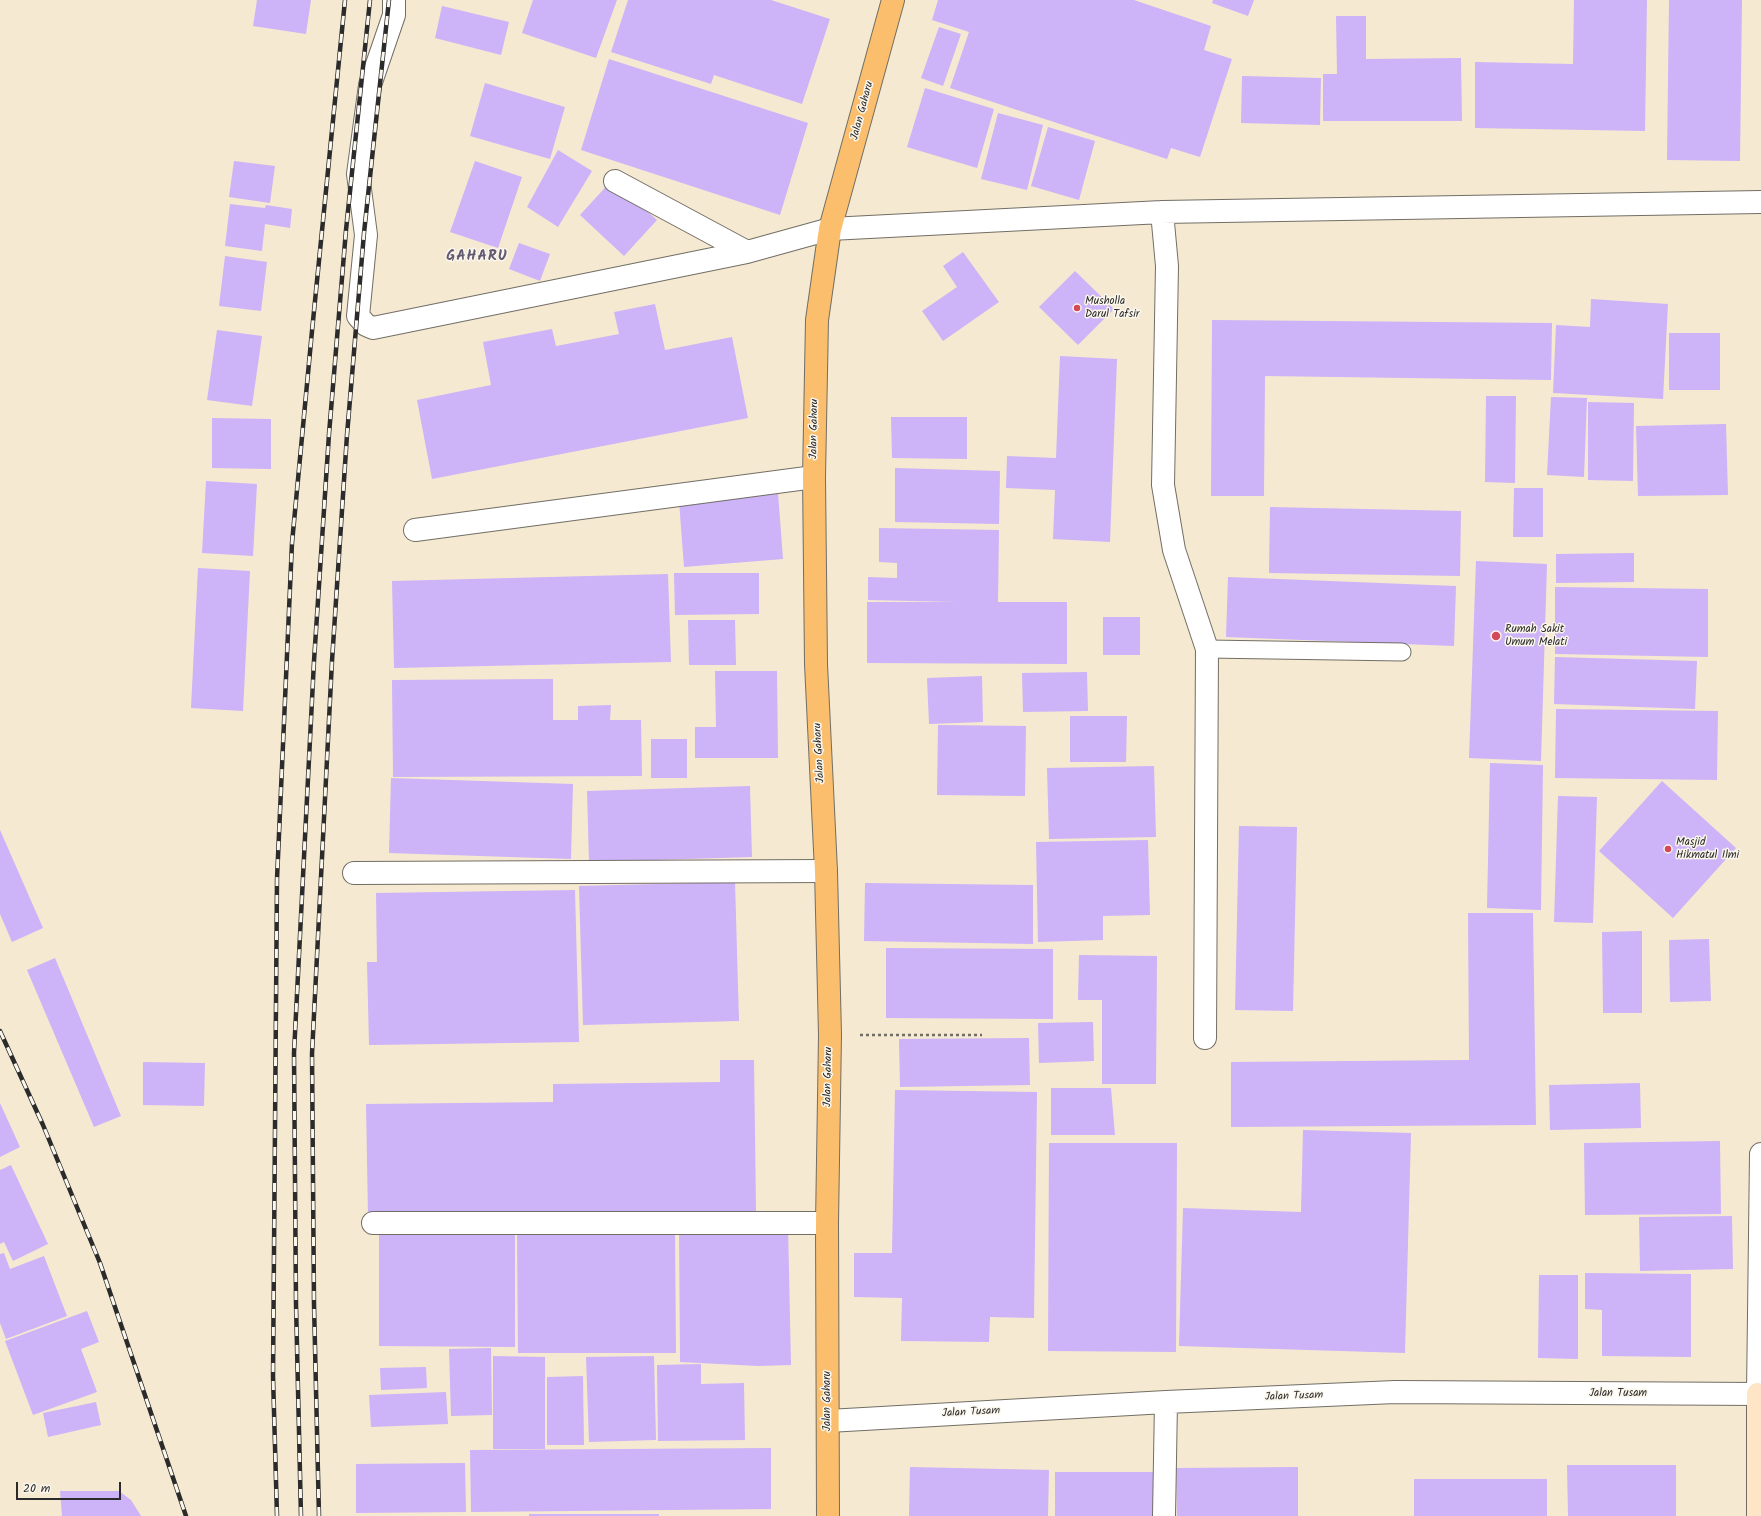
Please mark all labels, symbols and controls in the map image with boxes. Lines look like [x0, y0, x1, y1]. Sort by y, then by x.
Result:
street label: Jalan Gaharu [849, 80, 877, 142]
district label: GAHARU [446, 248, 508, 266]
place label: Musholla Darul Tafsir [1085, 295, 1139, 321]
marker: Musholla Darul Tafsir [1072, 303, 1082, 313]
street label: Jalan Gaharu [808, 399, 822, 459]
place label: Rumah Sakit Umum Melati [1505, 623, 1567, 649]
marker: Rumah Sakit Umum Melati [1490, 630, 1502, 642]
street label: Jalan Gaharu [812, 723, 828, 783]
place label: Masjid Hikmatul Ilmi [1676, 836, 1739, 862]
marker: Masjid Hikmatul Ilmi [1663, 844, 1673, 854]
street label: Jalan Gaharu [822, 1047, 836, 1107]
street label: Jalan Gaharu [821, 1371, 835, 1431]
street label: Jalan Tusam [1589, 1387, 1647, 1401]
street label: Jalan Tusam [1265, 1389, 1323, 1405]
street label: Jalan Tusam [942, 1405, 1000, 1421]
scale bar [18, 1474, 123, 1500]
text: 20 m [23, 1479, 50, 1498]

